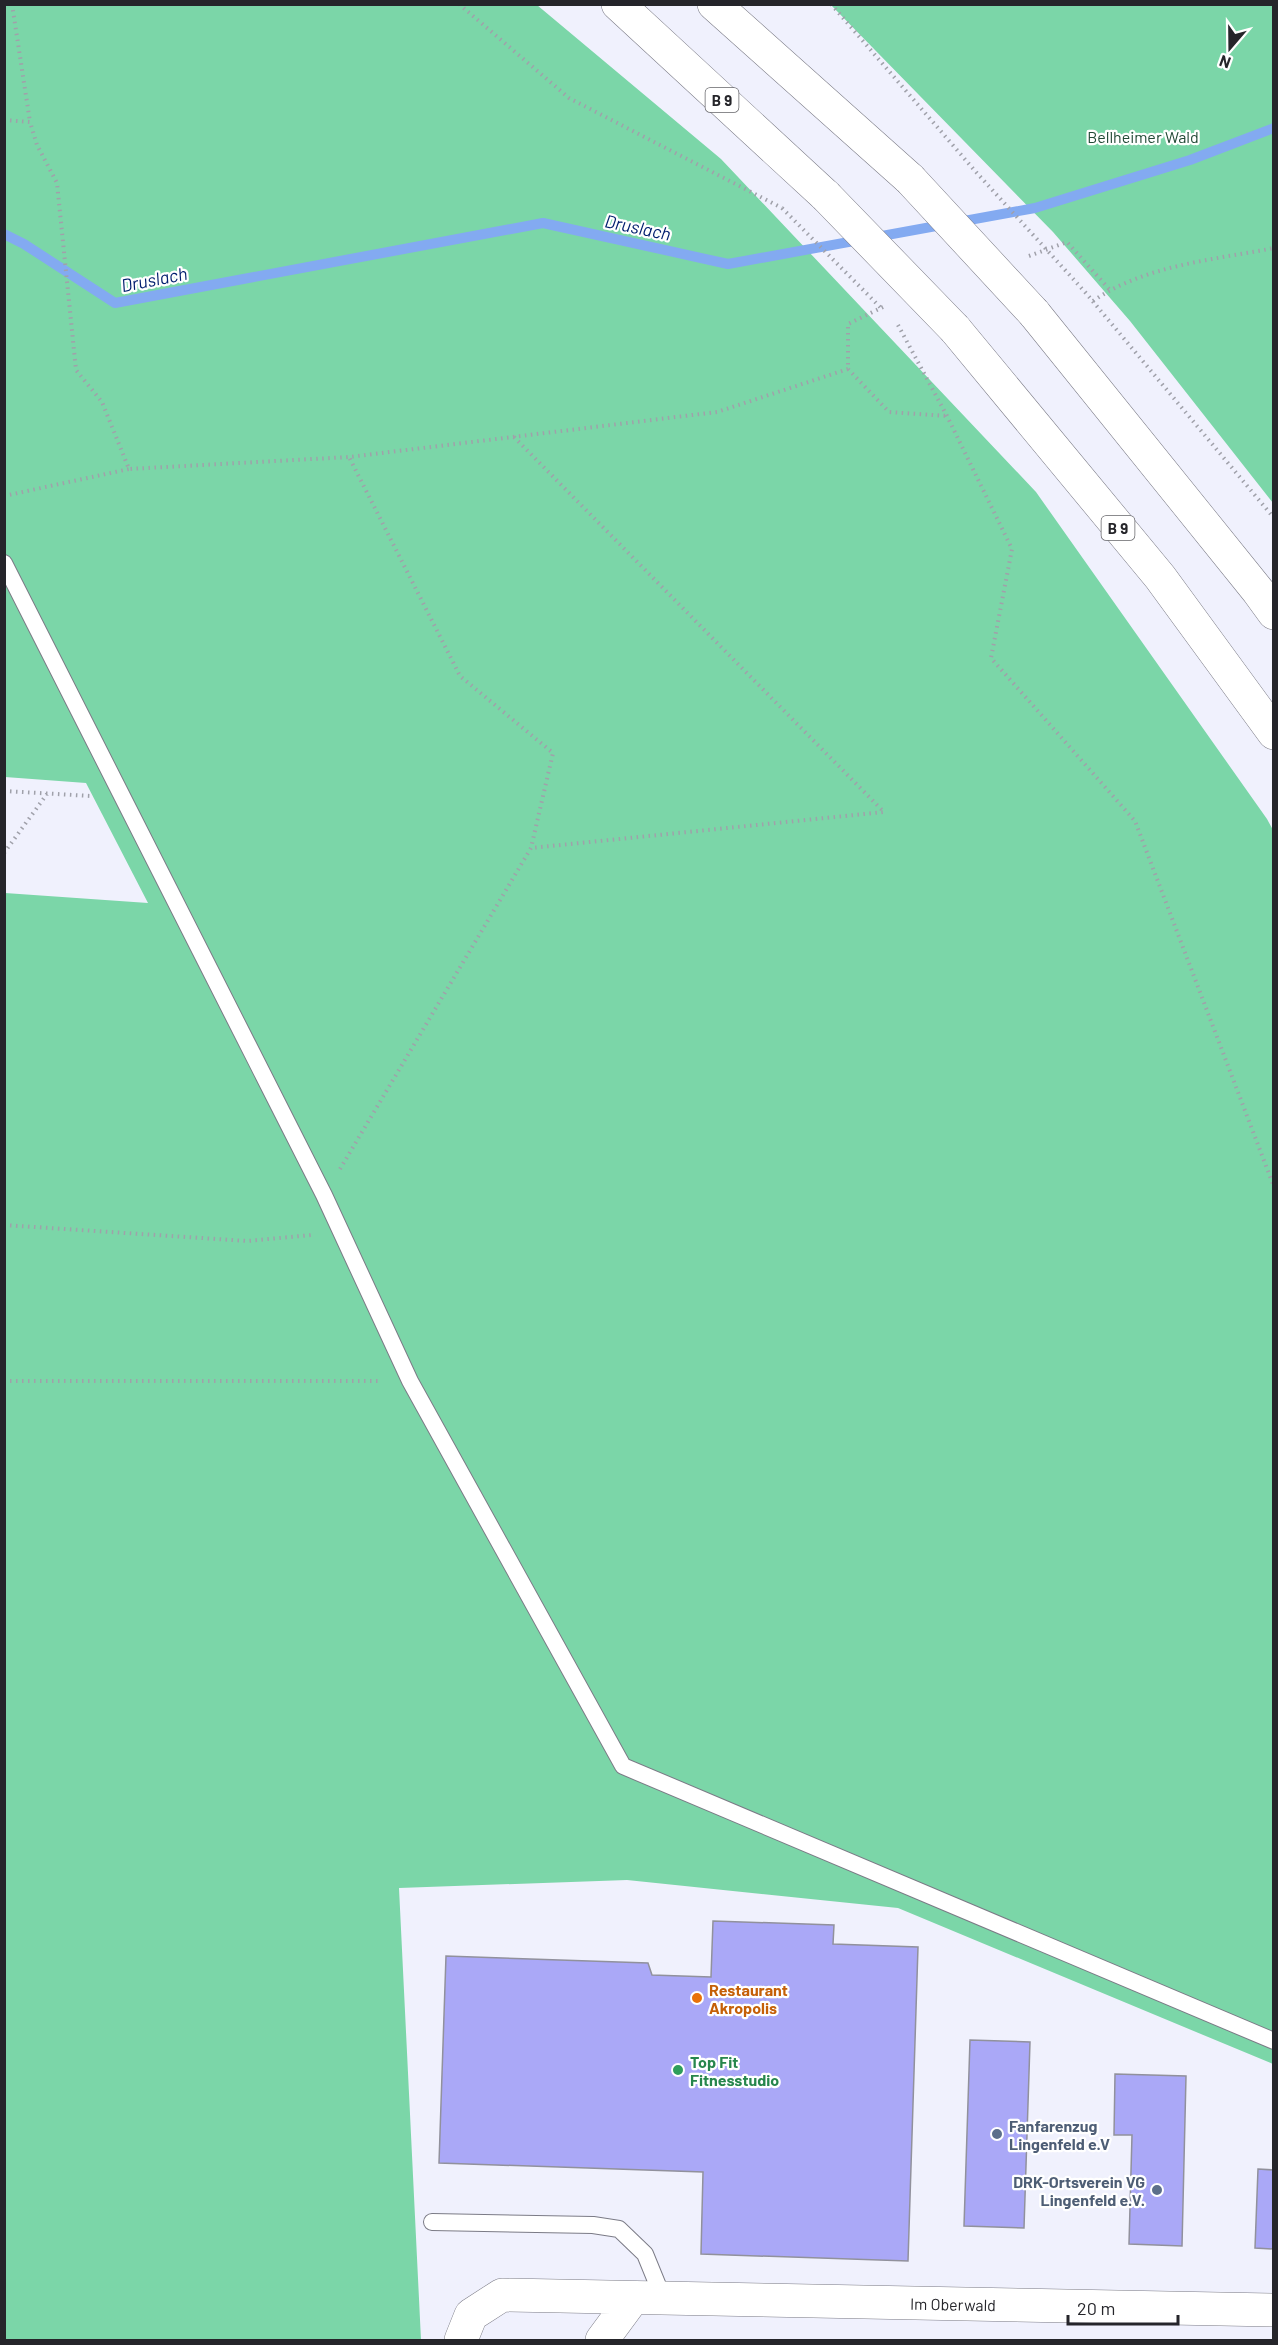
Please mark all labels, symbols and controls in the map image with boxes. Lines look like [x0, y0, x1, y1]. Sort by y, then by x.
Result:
north arrow [1200, 18, 1260, 78]
text: N [1216, 52, 1233, 73]
road number: B 9 [706, 88, 738, 112]
park label: Bellheimer Wald [1087, 127, 1199, 146]
water label: Druslach [603, 209, 673, 245]
water label: Druslach [119, 262, 189, 296]
road number: B 9 [1102, 516, 1134, 540]
place label: Restaurant Akropolis [709, 1980, 788, 2017]
marker: Restaurant Akropolis [690, 1991, 704, 2005]
place label: Top Fit Fitnesstudio [690, 2052, 779, 2089]
marker: Top Fit Fitnesstudio [671, 2063, 685, 2077]
place label: Fanfarenzug Lingenfeld e.V [1009, 2116, 1110, 2153]
marker: Fanfarenzug Lingenfeld e.V [990, 2127, 1004, 2141]
place label: DRK-Ortsverein VG Lingenfeld e.V. [1013, 2172, 1145, 2209]
marker: DRK-Ortsverein VG Lingenfeld e.V. [1150, 2183, 1164, 2197]
scale bar [1068, 2288, 1178, 2326]
street label: Im Oberwald [910, 2294, 996, 2314]
text: 20 m [1077, 2297, 1115, 2319]

